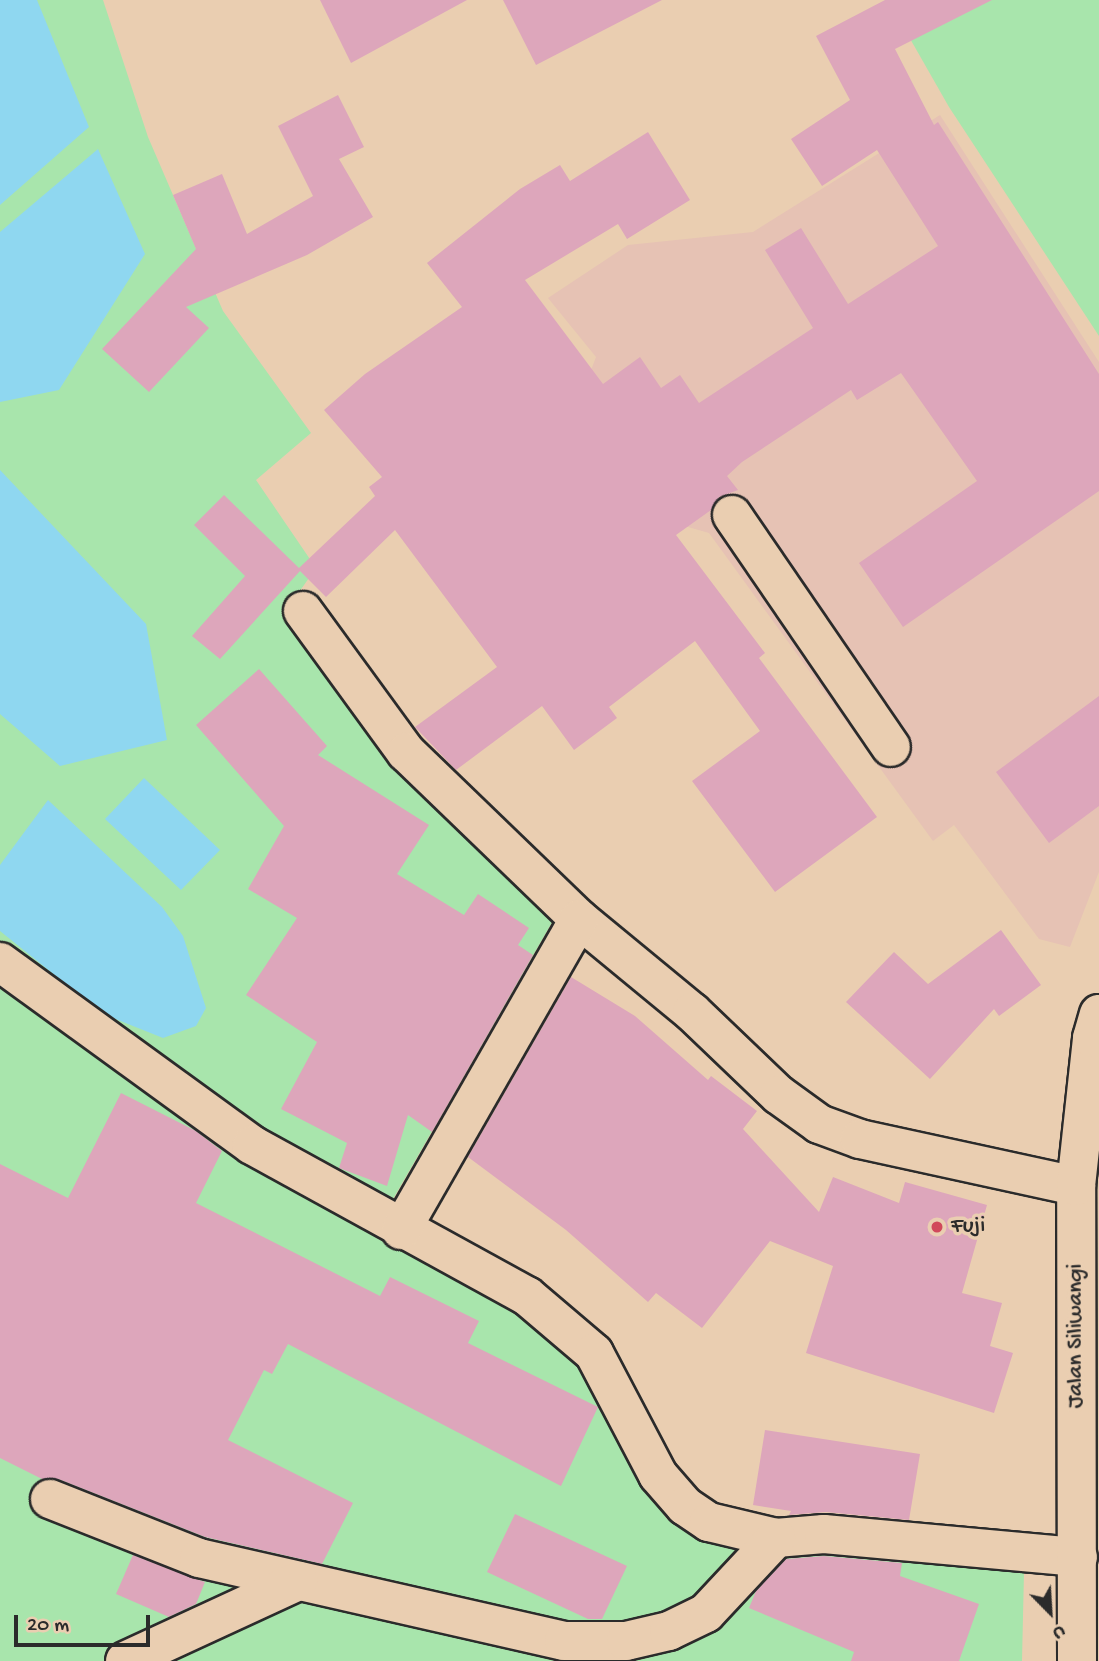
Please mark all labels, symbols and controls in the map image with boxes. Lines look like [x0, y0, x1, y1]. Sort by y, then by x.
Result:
place label: Fuji [951, 1213, 985, 1241]
marker: Fuji [929, 1219, 945, 1235]
street label: Jalan Siliwangi [1063, 1264, 1091, 1408]
north arrow [1015, 1577, 1085, 1647]
scale bar [18, 1602, 154, 1646]
text: 20 m [27, 1614, 69, 1639]
text: U [1049, 1619, 1068, 1644]

